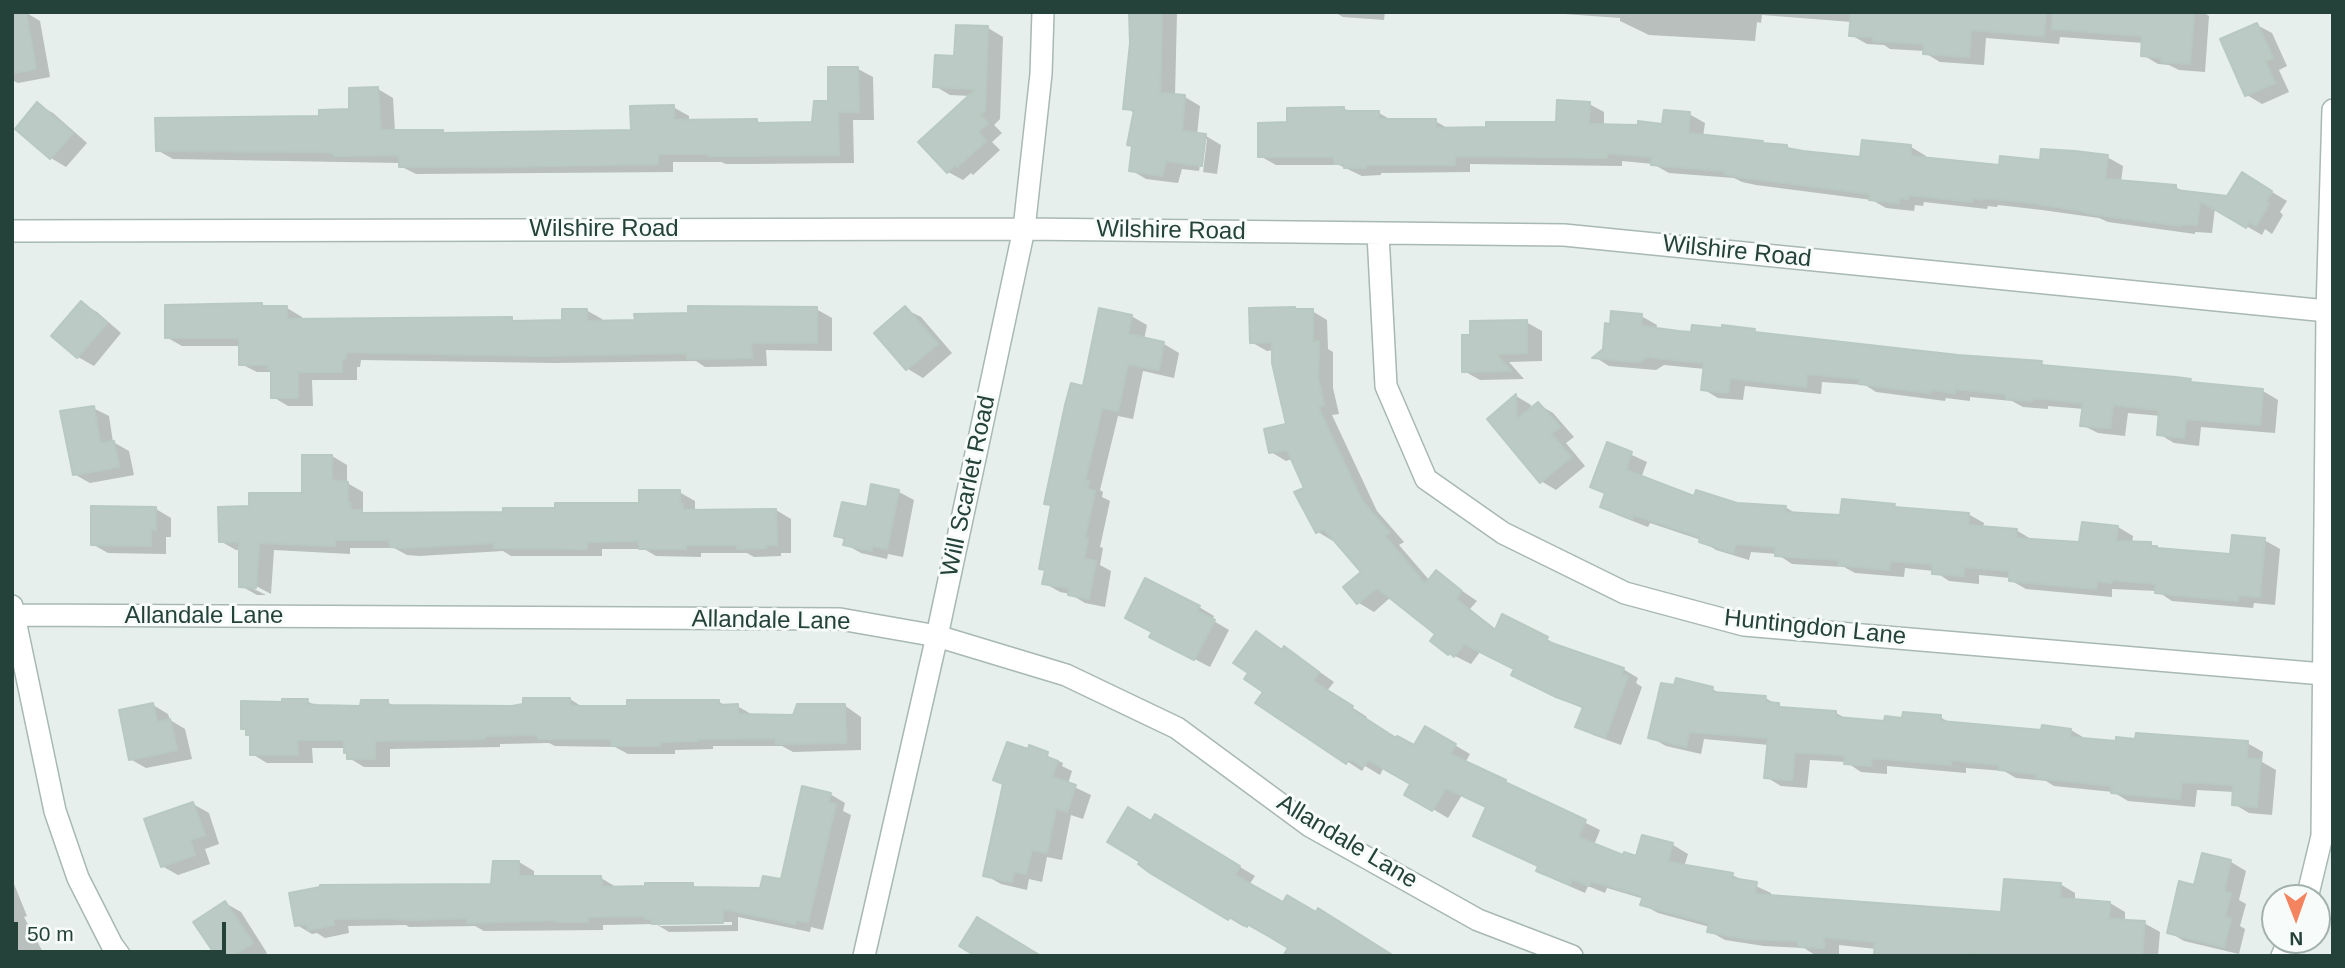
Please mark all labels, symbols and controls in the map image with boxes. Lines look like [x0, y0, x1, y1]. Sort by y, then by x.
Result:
street label: Wilshire Road [529, 215, 679, 243]
street label: Wilshire Road [1096, 215, 1246, 247]
street label: Wilshire Road [1661, 230, 1813, 274]
street label: Will Scarlet Road [936, 393, 1002, 579]
street label: Allandale Lane [125, 602, 283, 630]
street label: Huntingdon Lane [1723, 604, 1907, 652]
street label: Allandale Lane [691, 605, 851, 637]
street label: Allandale Lane [1272, 789, 1422, 895]
north arrow [2261, 884, 2331, 954]
scale bar [18, 908, 229, 952]
text: 50 m [27, 922, 74, 945]
text: N [2289, 928, 2303, 949]

